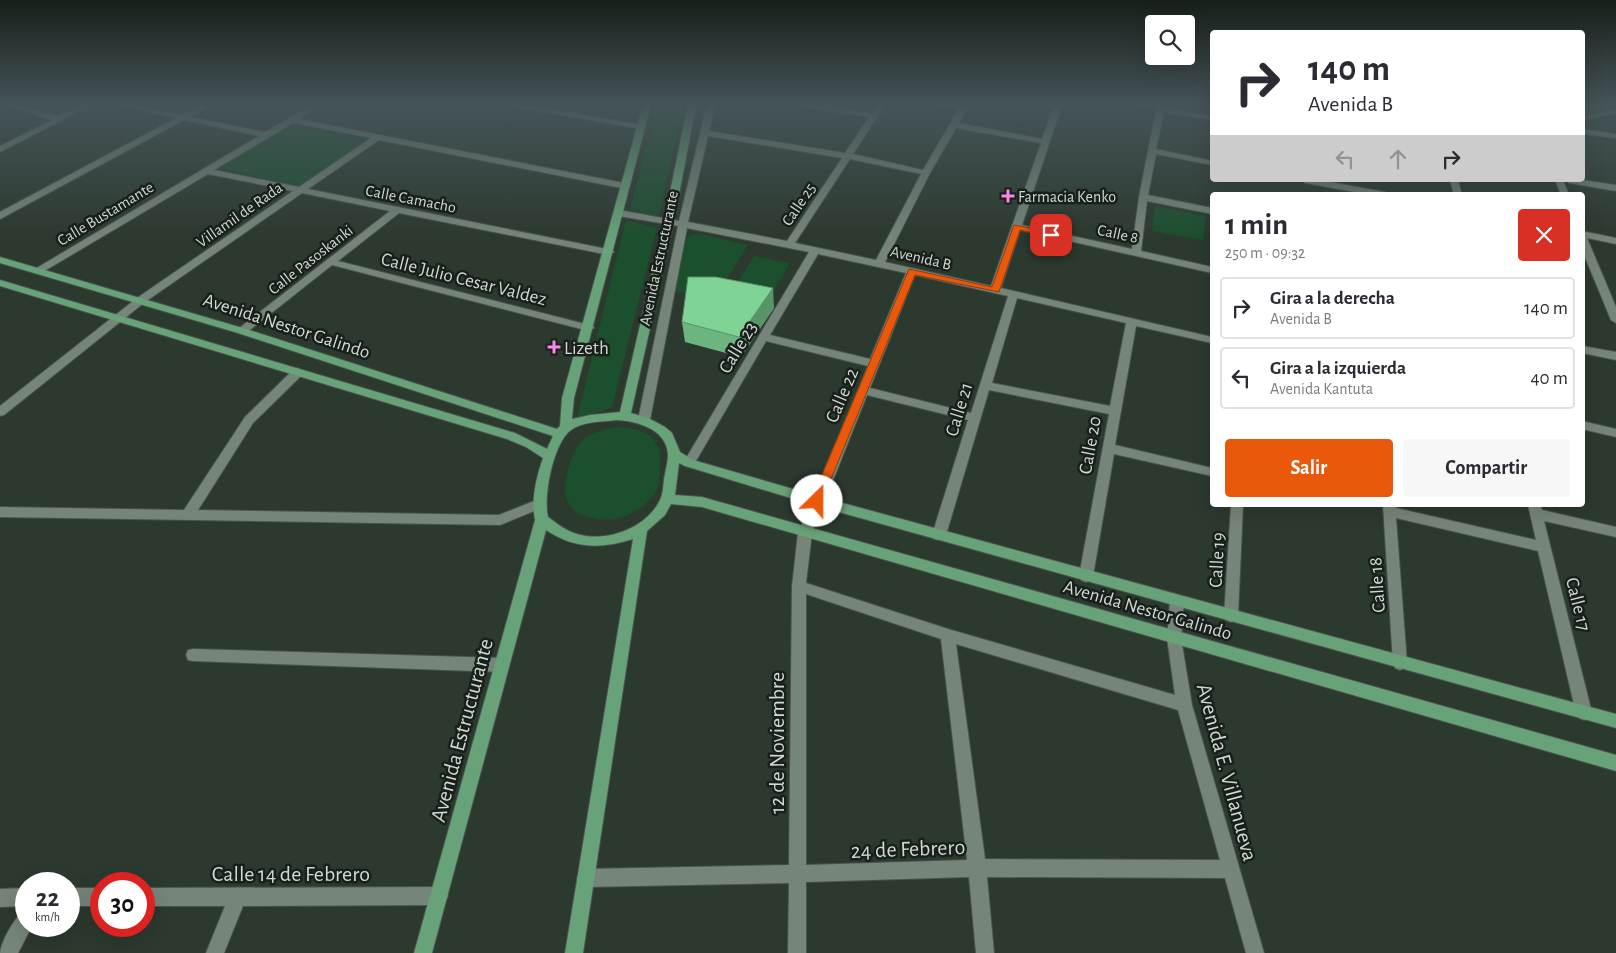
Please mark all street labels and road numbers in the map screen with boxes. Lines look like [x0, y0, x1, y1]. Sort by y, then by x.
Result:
street label: Calle Bustamante [55, 179, 156, 249]
street label: Villamil de Rada [194, 179, 286, 250]
street label: Calle 25 [779, 180, 819, 229]
street label: Calle Camacho [364, 182, 457, 216]
street label: Avenida Estructurante [637, 189, 681, 327]
street label: Calle Pasoskanki [265, 222, 356, 298]
street label: Calle 8 [1096, 222, 1140, 246]
street label: Avenida B [889, 243, 953, 273]
street label: Calle Julio Cesar Valdez [379, 250, 548, 309]
street label: Avenida Nestor Galindo [201, 290, 372, 362]
street label: Calle 23 [716, 319, 761, 377]
street label: Calle 22 [822, 365, 862, 426]
street label: Calle 21 [942, 380, 977, 439]
street label: Calle 20 [1076, 415, 1105, 476]
street label: Calle 19 [1207, 532, 1228, 588]
street label: Calle 18 [1366, 557, 1389, 613]
street label: Calle 17 [1562, 576, 1593, 633]
street label: Avenida Nestor Galindo [1061, 577, 1234, 644]
street label: Avenida Estructurante [427, 636, 497, 824]
street label: 12 de Noviembre [766, 672, 788, 814]
street label: Avenida E. Villanueva [1193, 681, 1261, 863]
street label: 24 de Febrero [850, 836, 966, 862]
street label: Calle 14 de Febrero [212, 863, 370, 885]

